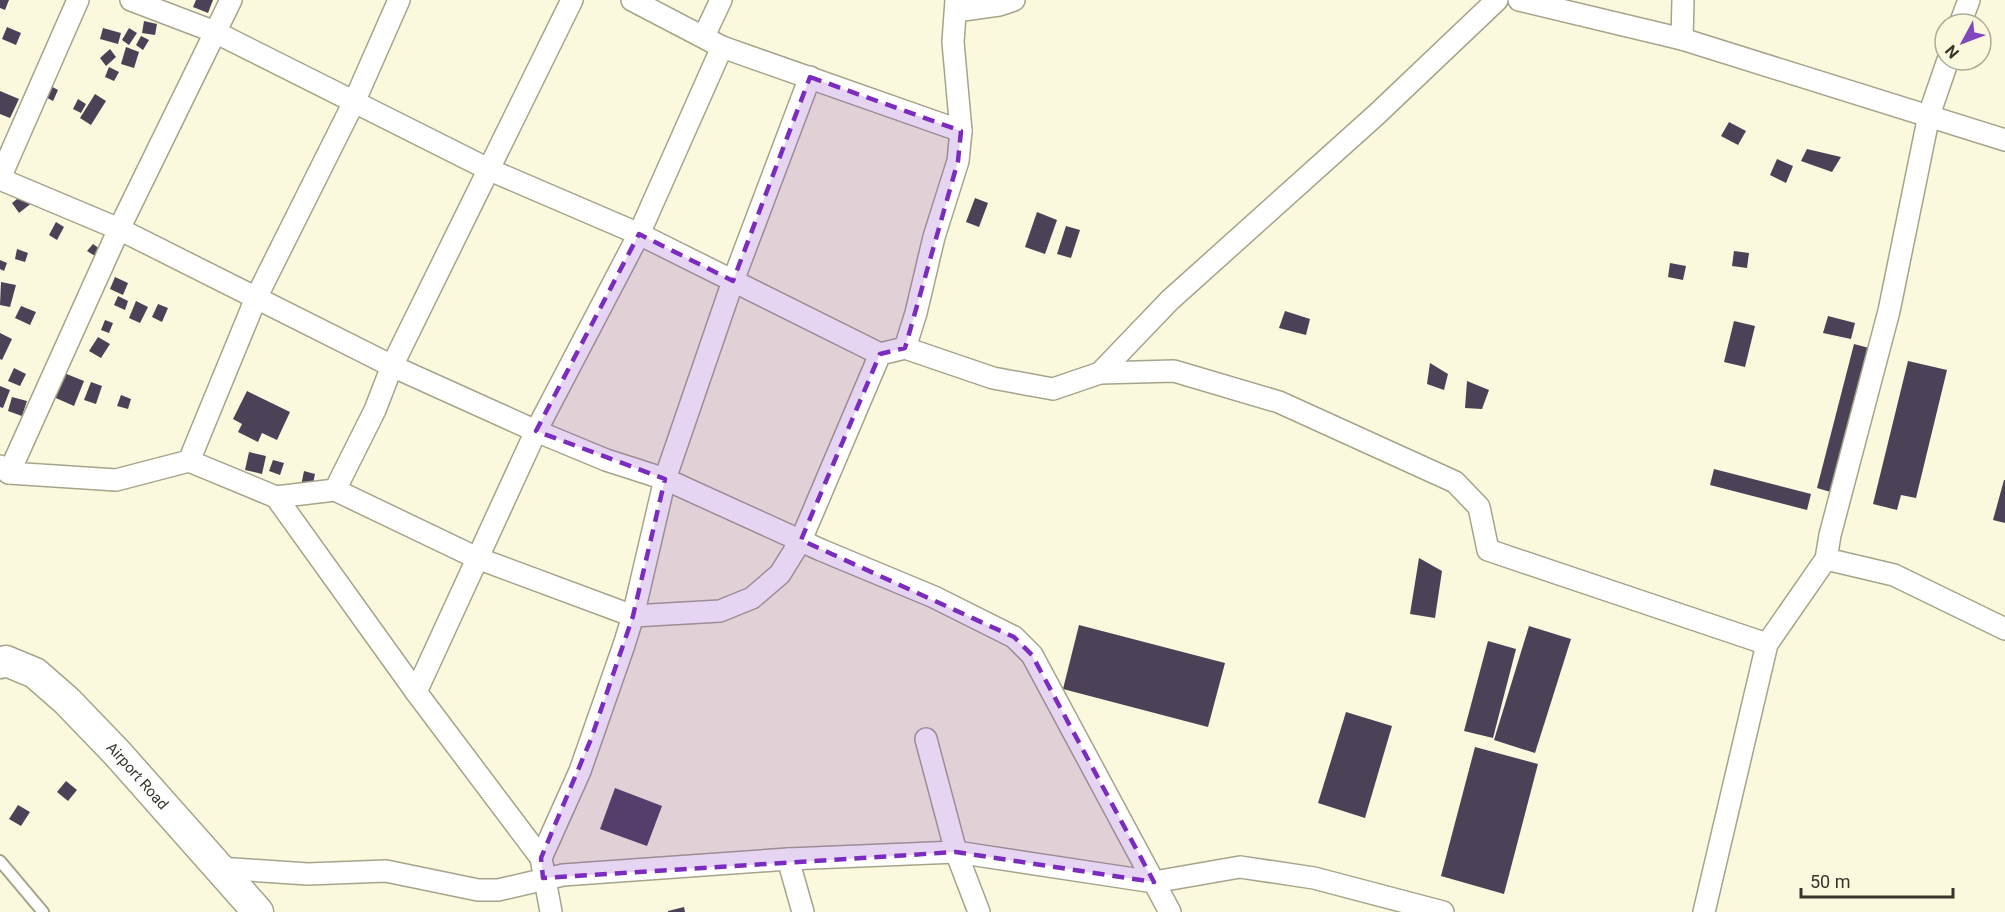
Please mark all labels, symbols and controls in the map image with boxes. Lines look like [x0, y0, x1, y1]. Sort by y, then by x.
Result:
north arrow [1933, 12, 1993, 72]
text: N [1941, 41, 1963, 62]
street label: Airport Road [103, 739, 172, 813]
scale bar [1801, 861, 1952, 899]
text: 50 m [1810, 871, 1850, 892]

